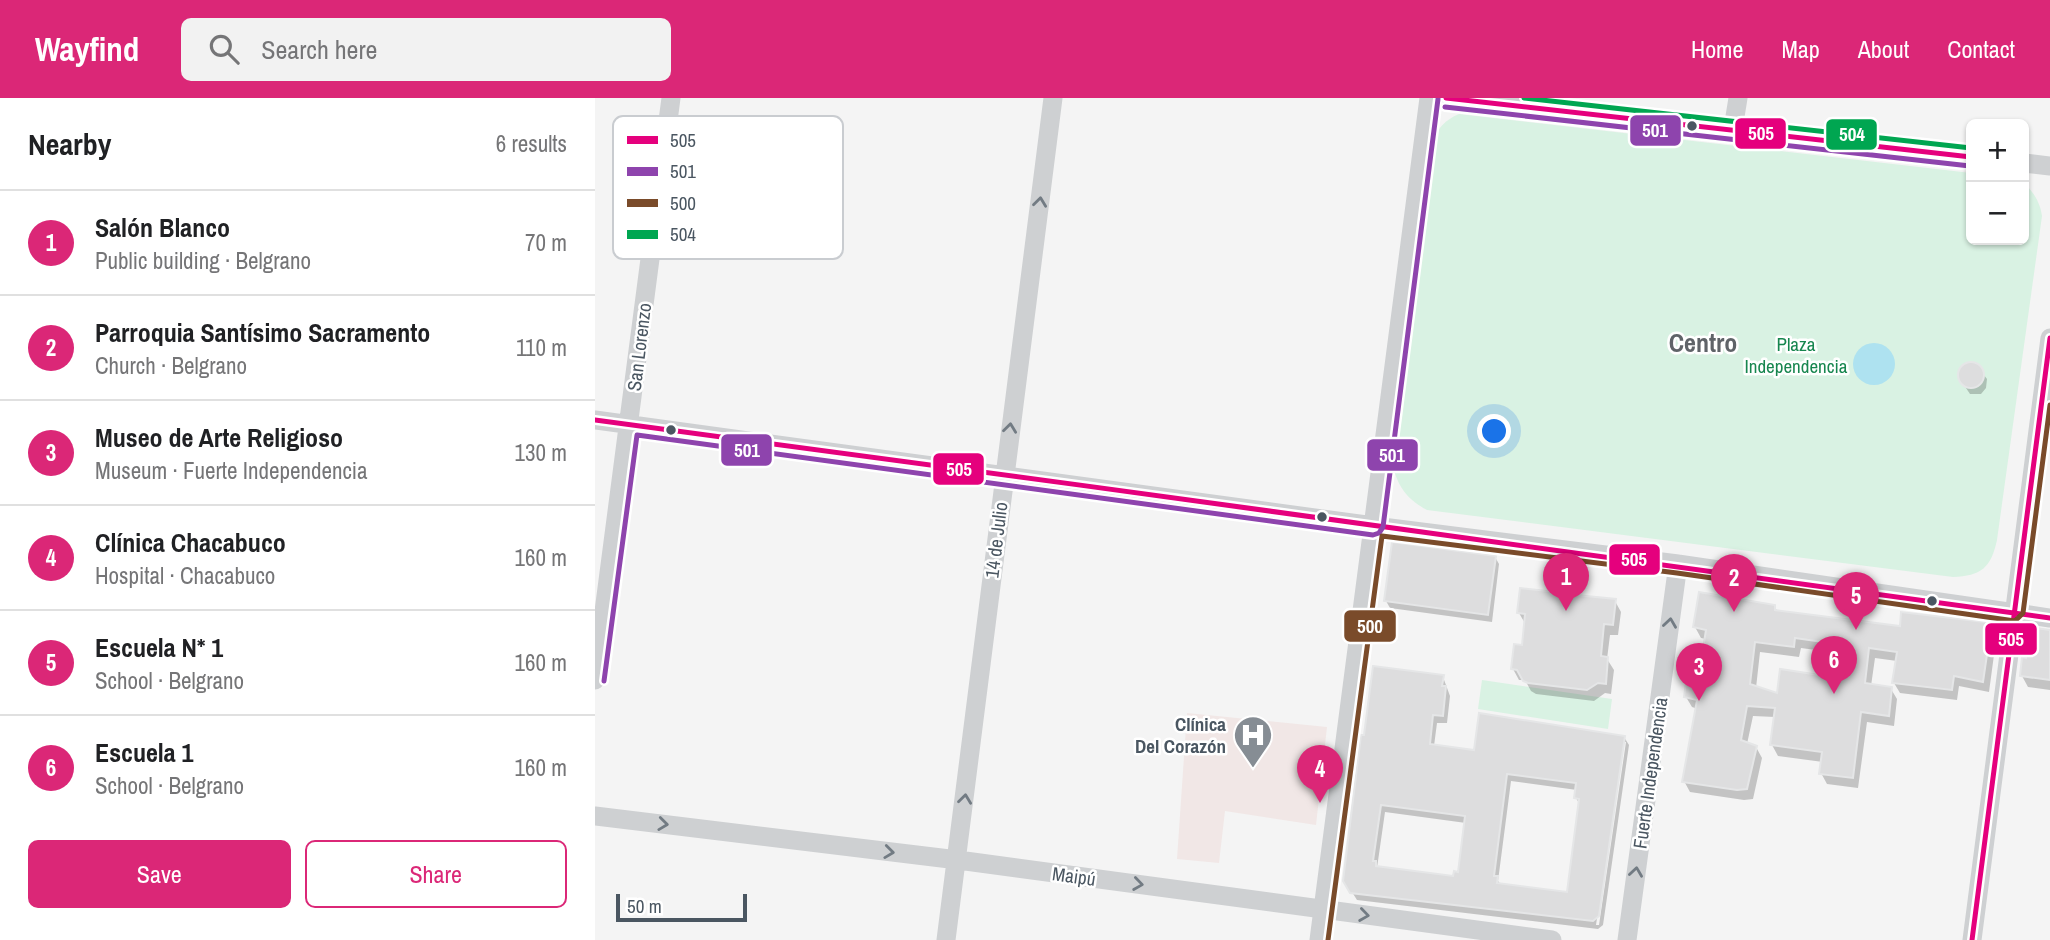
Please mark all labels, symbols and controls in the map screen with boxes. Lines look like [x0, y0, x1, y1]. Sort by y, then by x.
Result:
search box [181, 18, 671, 81]
text: Wayfind [35, 27, 139, 71]
icon: search [205, 30, 243, 68]
text: Search here [261, 32, 377, 67]
text: Home [1691, 33, 1743, 65]
text: Map [1781, 33, 1820, 65]
text: About [1858, 33, 1909, 65]
text: Contact [1947, 33, 2015, 65]
line badge: 501 [1629, 114, 1682, 147]
legend [613, 116, 843, 259]
text: 501 [1642, 117, 1668, 143]
line badge: 505 [1734, 117, 1787, 150]
line badge: 504 [1825, 118, 1878, 151]
unlabelled marker [1685, 119, 1699, 133]
map controls [1966, 119, 2029, 245]
button: + [1966, 119, 2029, 182]
text: 505 [1748, 120, 1774, 146]
text: 504 [1839, 121, 1865, 147]
text: Nearby [28, 124, 111, 164]
text: 505 [670, 127, 696, 153]
text: 6 results [496, 128, 567, 159]
text: 501 [670, 158, 696, 184]
button: − [1966, 182, 2029, 245]
text: 500 [670, 190, 696, 216]
one-way arrow [1032, 196, 1047, 208]
text: Salón Blanco [95, 210, 230, 245]
text: 504 [670, 221, 696, 247]
text: 1 [46, 227, 56, 258]
text: 70 m [525, 227, 567, 258]
text: Public building · Belgrano [95, 245, 311, 276]
street label: San Lorenzo [621, 302, 657, 392]
text: Parroquia Santísimo Sacramento [95, 315, 430, 350]
district label: Centro [1669, 325, 1737, 360]
park label: Plaza Independencia [1744, 331, 1848, 379]
text: 2 [46, 332, 56, 363]
text: 110 m [516, 332, 567, 363]
text: Church · Belgrano [95, 350, 247, 381]
your location [1477, 414, 1511, 448]
text: Museo de Arte Religioso [95, 420, 343, 455]
one-way arrow [1002, 422, 1017, 434]
unlabelled marker [664, 423, 678, 437]
line badge: 501 [720, 433, 773, 467]
text: 3 [46, 437, 56, 468]
text: 130 m [515, 437, 567, 468]
text: 501 [734, 437, 760, 463]
line badge: 501 [1366, 438, 1419, 472]
text: 501 [1379, 442, 1405, 468]
line badge: 505 [932, 452, 985, 486]
text: Museum · Fuerte Independencia [95, 455, 368, 486]
text: 505 [946, 456, 972, 482]
street label: 14 de Julio [978, 501, 1014, 579]
unlabelled marker [1315, 510, 1329, 524]
text: Clínica Chacabuco [95, 525, 286, 560]
text: 4 [46, 542, 56, 573]
text: 160 m [515, 542, 567, 573]
line badge: 505 [1608, 543, 1661, 576]
text: 505 [1621, 546, 1647, 572]
pin: 1 [1543, 553, 1589, 611]
pin: 2 [1711, 554, 1757, 612]
text: Hospital · Chacabuco [95, 560, 275, 591]
pin: 5 [1833, 572, 1879, 630]
unlabelled marker [1925, 594, 1939, 608]
line badge: 500 [1343, 609, 1397, 643]
text: 500 [1357, 613, 1383, 639]
one-way arrow [1662, 617, 1677, 628]
line badge: 505 [1984, 622, 2038, 656]
text: 505 [1998, 626, 2024, 652]
text: Escuela N* 1 [95, 630, 223, 665]
pin: 6 [1811, 636, 1857, 694]
pin: 3 [1676, 643, 1722, 701]
text: 5 [46, 647, 56, 678]
text: 160 m [515, 647, 567, 678]
text: School · Belgrano [95, 665, 244, 696]
street label: Fuerte Independencia [1627, 695, 1674, 850]
place label: Clínica Del Corazón [1135, 711, 1226, 759]
hospital icon: Clínica Del Corazón [1232, 714, 1274, 769]
text: Escuela 1 [95, 735, 193, 770]
pin: 4 [1297, 745, 1343, 803]
text: 6 [46, 752, 56, 783]
text: 160 m [515, 752, 567, 783]
text: School · Belgrano [95, 770, 244, 801]
one-way arrow [958, 794, 973, 805]
one-way arrow [657, 817, 669, 832]
button: Save [28, 840, 291, 908]
button: Share [305, 840, 567, 908]
one-way arrow [883, 844, 894, 859]
street label: Maipú [1051, 860, 1097, 892]
one-way arrow [1629, 867, 1644, 878]
one-way arrow [1133, 877, 1144, 892]
scale bar [616, 891, 747, 923]
text: 50 m [627, 893, 662, 919]
one-way arrow [1358, 907, 1370, 922]

